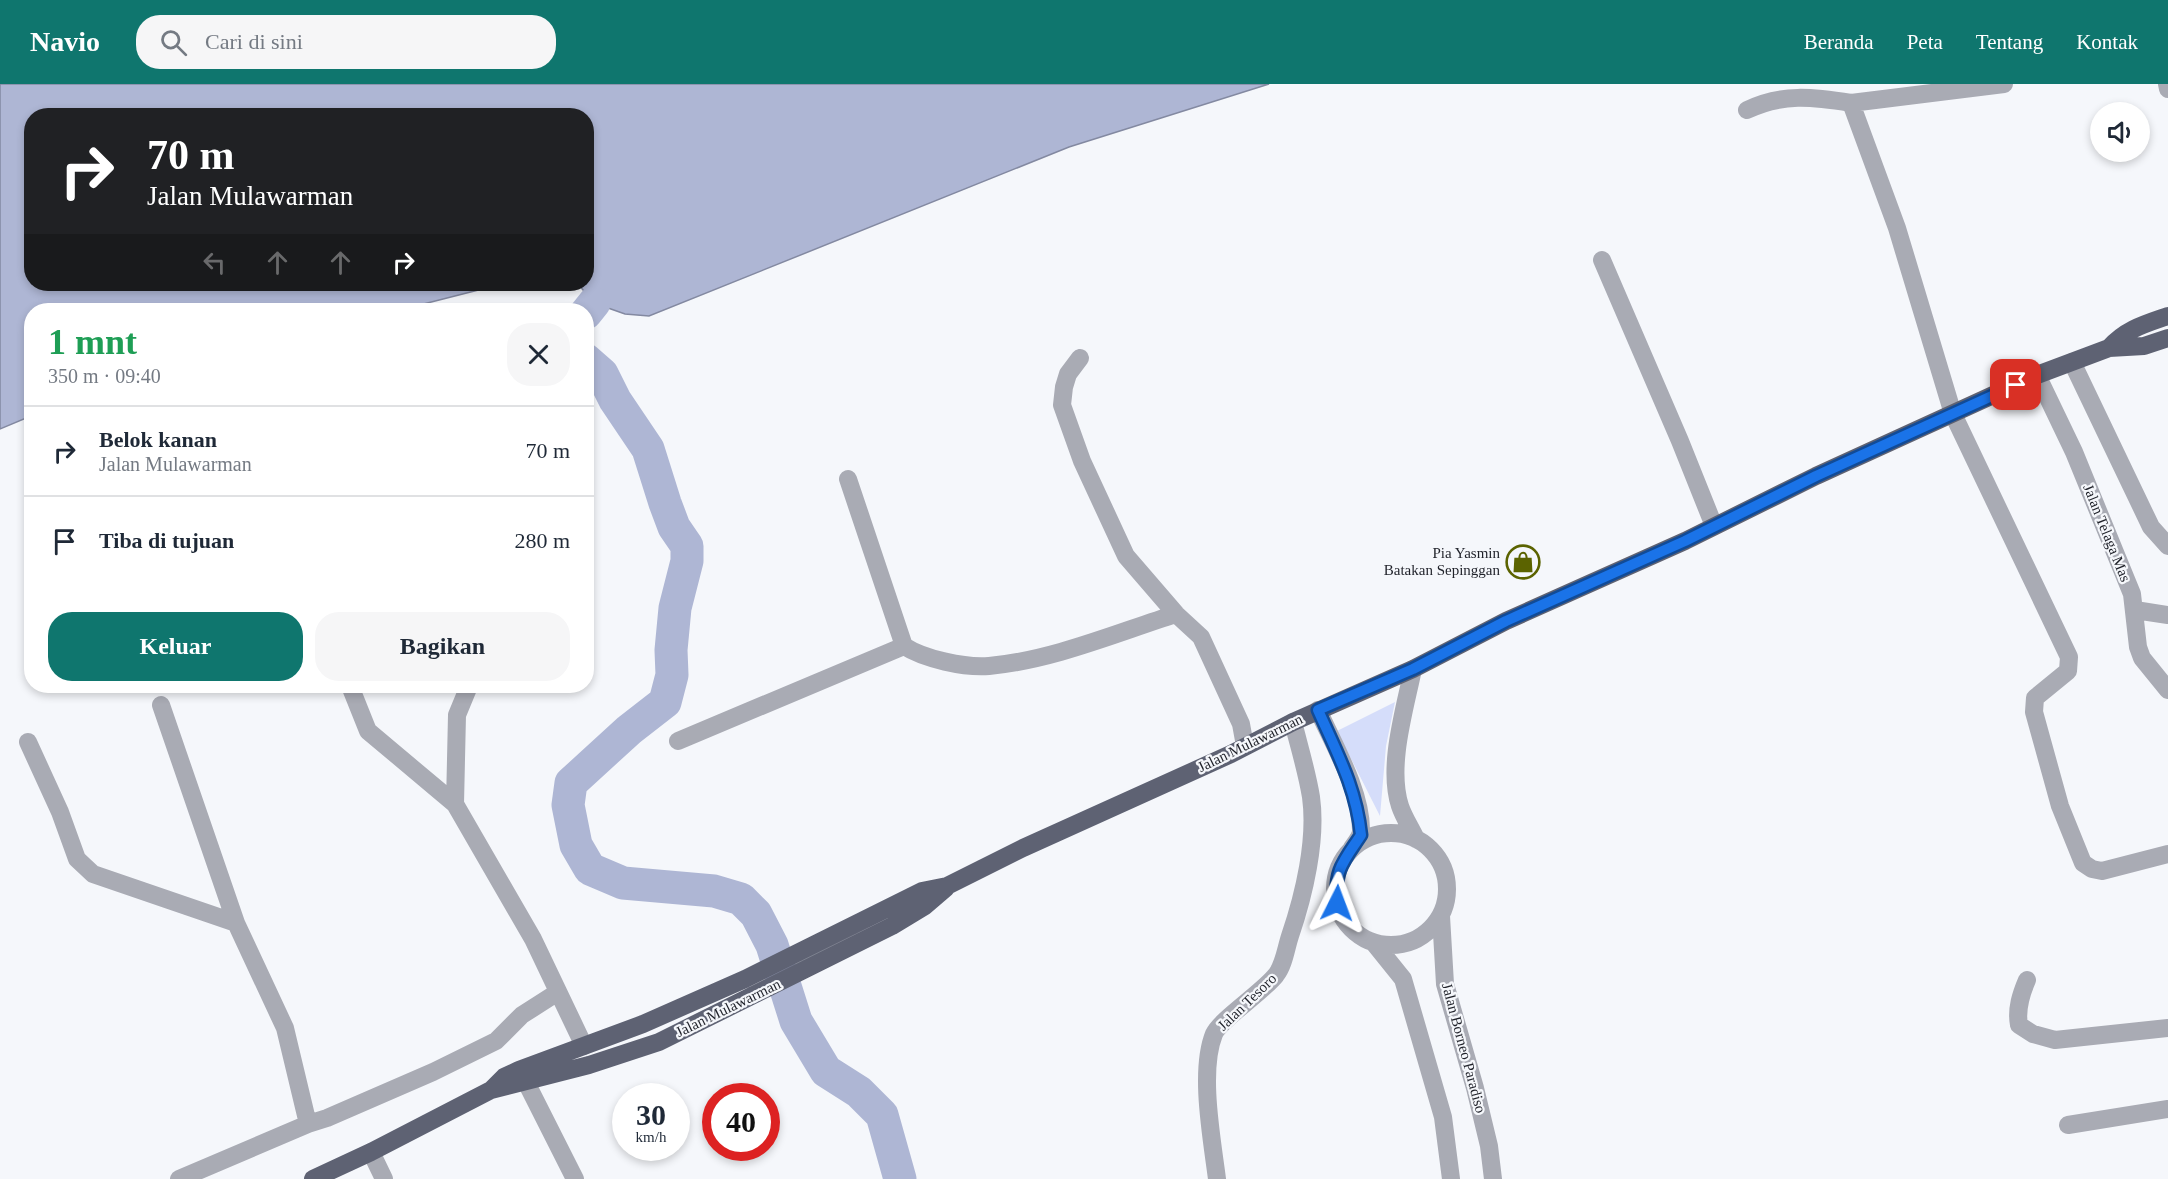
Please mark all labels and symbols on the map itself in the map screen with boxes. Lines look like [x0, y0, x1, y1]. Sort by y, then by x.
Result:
pin [1990, 359, 2041, 410]
street label: Jalan Telaga Mas [2080, 482, 2134, 584]
shop icon: Pia Yasmin Batakan Sepinggan [1505, 544, 1541, 580]
place label: Pia Yasmin Batakan Sepinggan [1384, 545, 1500, 578]
street label: Jalan Mulawarman [1195, 710, 1305, 775]
position arrow [1305, 871, 1369, 935]
street label: Jalan Tesoro [1215, 970, 1279, 1034]
street label: Jalan Mulawarman [673, 975, 783, 1040]
street label: Jalan Borneo Paradiso [1439, 981, 1489, 1115]
speed limit sign: 40 [702, 1083, 780, 1161]

